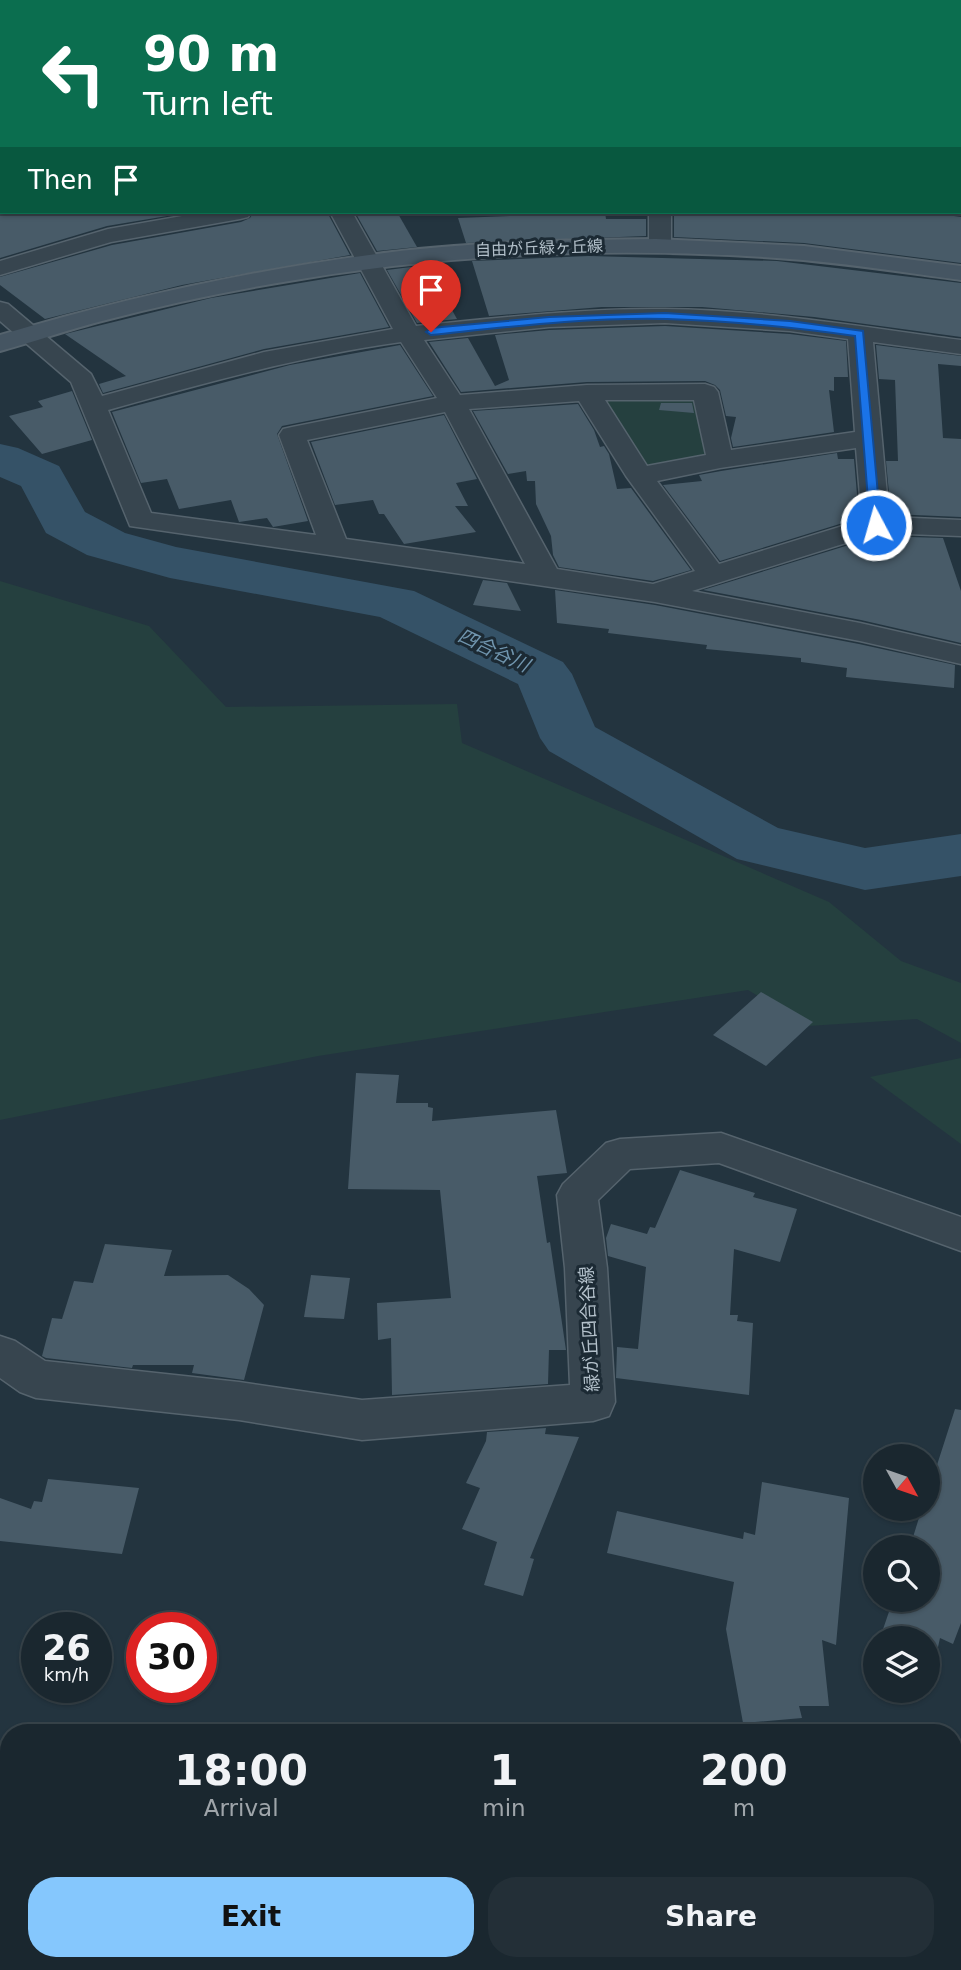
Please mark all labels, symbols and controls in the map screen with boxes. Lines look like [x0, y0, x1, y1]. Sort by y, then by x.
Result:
text: 90 m [143, 26, 279, 83]
icon: left [28, 28, 119, 119]
text: Turn left [143, 85, 273, 123]
icon: arrive [107, 161, 145, 199]
text: Then [28, 165, 93, 195]
street label: 自由が丘緑ヶ丘線 [475, 236, 603, 260]
pin [401, 260, 461, 332]
icon: arrive [412, 271, 450, 309]
position arrow [839, 488, 913, 562]
water label: 四合谷川 [455, 624, 535, 677]
street label: 緑が丘四合谷線 [575, 1266, 603, 1392]
north arrow [863, 1444, 940, 1521]
map controls [863, 1444, 940, 1703]
button: search [863, 1535, 940, 1612]
speed limit sign: 30 [126, 1612, 217, 1703]
button: layers [863, 1626, 940, 1703]
text: 26 [42, 1628, 91, 1668]
text: km/h [44, 1664, 89, 1685]
text: 18:00 [174, 1746, 308, 1795]
text: 1 [489, 1746, 519, 1795]
text: 200 [700, 1746, 788, 1795]
text: Arrival [204, 1795, 279, 1821]
text: min [482, 1795, 526, 1821]
text: m [733, 1795, 755, 1821]
button: Exit [28, 1877, 474, 1957]
button: Share [488, 1877, 934, 1957]

